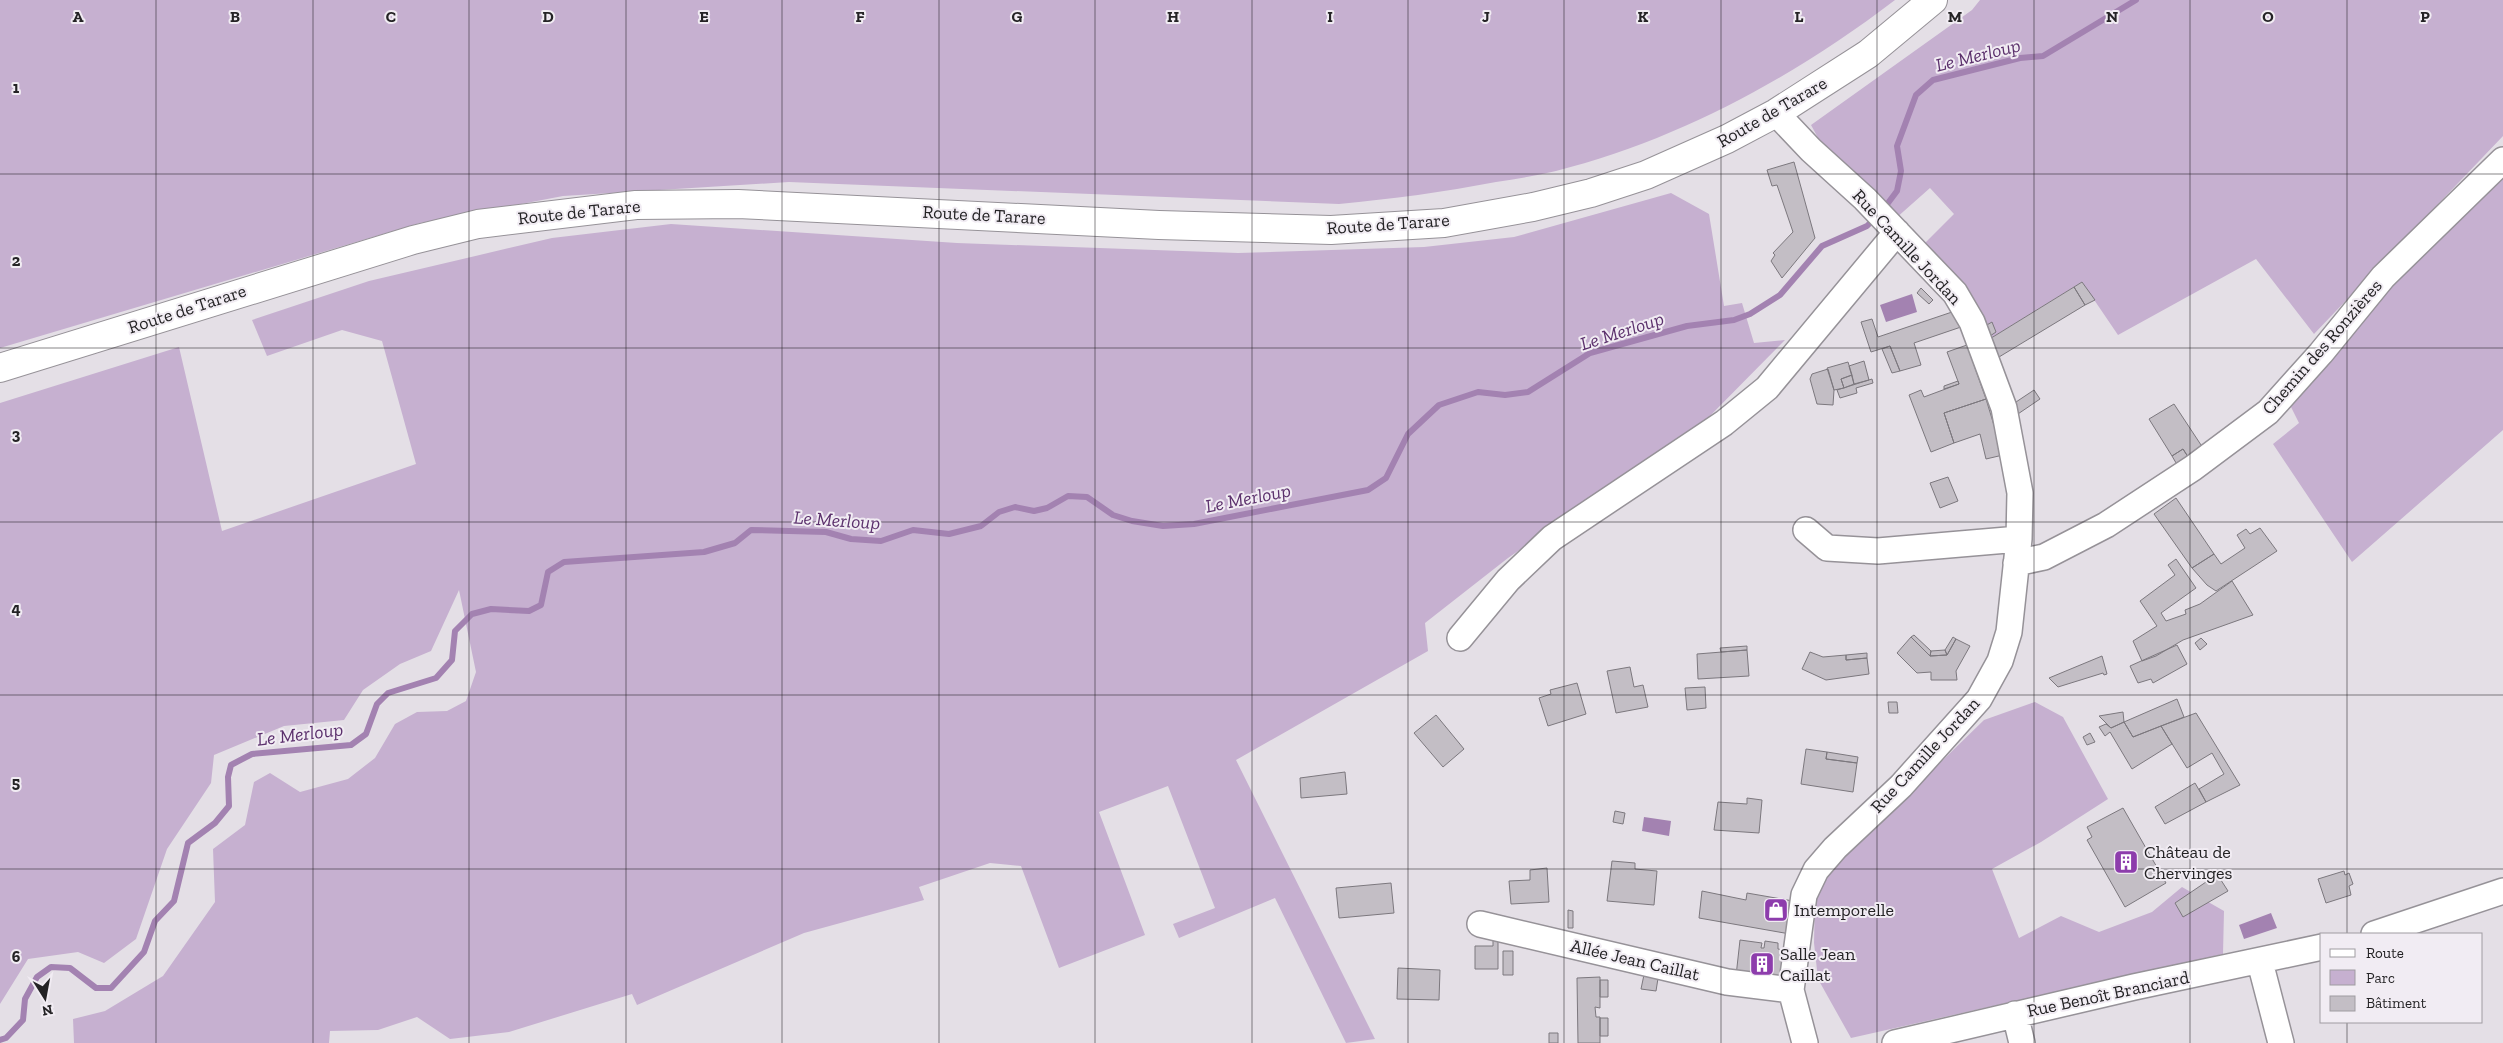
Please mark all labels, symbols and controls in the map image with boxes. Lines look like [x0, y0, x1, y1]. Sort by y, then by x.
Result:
text: A [73, 7, 84, 26]
text: B [230, 7, 240, 26]
text: C [386, 7, 396, 26]
text: D [542, 7, 554, 26]
text: E [699, 7, 709, 26]
text: F [855, 7, 865, 26]
text: G [1012, 7, 1023, 26]
text: H [1167, 7, 1179, 26]
text: I [1327, 7, 1333, 26]
text: J [1482, 7, 1490, 26]
text: K [1638, 7, 1649, 26]
text: L [1795, 7, 1804, 26]
text: M [1948, 7, 1962, 26]
text: N [2106, 7, 2118, 26]
text: O [2262, 7, 2274, 26]
text: P [2420, 7, 2430, 26]
water label: Le Merloup [1933, 33, 2023, 77]
street label: Route de Tarare [1713, 72, 1831, 152]
text: 1 [13, 78, 20, 97]
street label: Rue Camille Jordan [1848, 185, 1967, 310]
street label: Route de Tarare [517, 195, 641, 229]
street label: Route de Tarare [922, 201, 1046, 229]
street label: Route de Tarare [1326, 209, 1450, 239]
text: 2 [12, 251, 21, 270]
street label: Chemin des Ronzières [2257, 275, 2387, 419]
street label: Route de Tarare [125, 280, 249, 338]
water label: Le Merloup [1577, 307, 1667, 355]
text: 3 [12, 425, 21, 444]
water label: Le Merloup [1203, 478, 1293, 518]
water label: Le Merloup [793, 506, 881, 535]
text: 4 [11, 599, 21, 618]
street label: Rue Camille Jordan [1866, 692, 1985, 817]
water label: Le Merloup [256, 717, 345, 751]
text: 5 [12, 773, 20, 792]
place label: Château de Chervinges [2144, 841, 2233, 884]
building icon: Château de Chervinges [2113, 849, 2139, 875]
shop icon: Intemporelle [1763, 897, 1789, 923]
place label: Intemporelle [1794, 899, 1894, 921]
legend [2320, 933, 2483, 1023]
street label: Allée Jean Caillat [1568, 934, 1702, 986]
place label: Salle Jean Caillat [1780, 943, 1856, 986]
text: Route [2366, 944, 2404, 962]
text: 6 [12, 947, 21, 966]
building icon: Salle Jean Caillat [1749, 951, 1775, 977]
street label: Rue Benoît Branciard [2025, 966, 2191, 1022]
text: Parc [2366, 969, 2395, 987]
north arrow [20, 973, 70, 1023]
text: Bâtiment [2366, 994, 2427, 1012]
text: N [40, 1001, 54, 1020]

